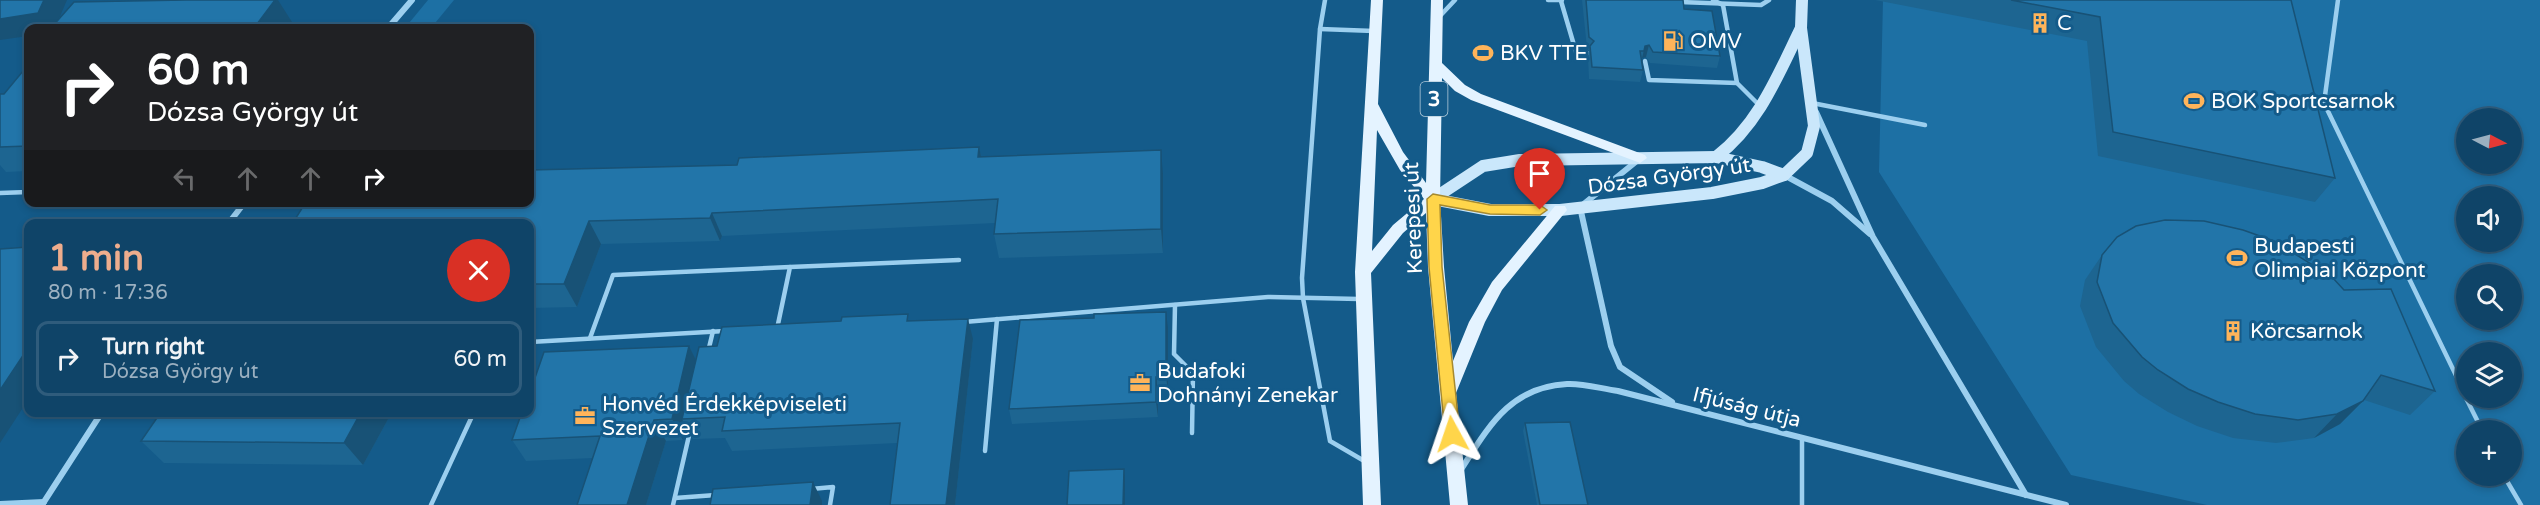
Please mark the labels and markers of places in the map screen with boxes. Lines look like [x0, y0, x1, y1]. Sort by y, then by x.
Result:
building icon: C [2028, 11, 2052, 35]
place label: C [2057, 11, 2072, 36]
fuel station icon: OMV [1661, 29, 1685, 53]
place label: OMV [1690, 29, 1742, 54]
sports icon: BKV TTE [1471, 41, 1495, 65]
place label: BKV TTE [1500, 41, 1588, 66]
sports icon: BOK Sportcsarnok [2182, 89, 2206, 113]
place label: BOK Sportcsarnok [2211, 89, 2395, 114]
pin [1514, 148, 1565, 210]
place label: Budapesti Olimpiai Központ [2254, 234, 2425, 283]
sports icon: Budapesti Olimpiai Központ [2225, 246, 2249, 270]
building icon: Körcsarnok [2221, 319, 2245, 343]
place label: Körcsarnok [2250, 319, 2363, 344]
place label: Budafoki Dohnányi Zenekar [1157, 359, 1338, 408]
office icon: Budafoki Dohnányi Zenekar [1128, 371, 1152, 395]
place label: Honvéd Érdekképviseleti Szervezet [602, 392, 847, 441]
office icon: Honvéd Érdekképviseleti Szervezet [573, 404, 597, 428]

